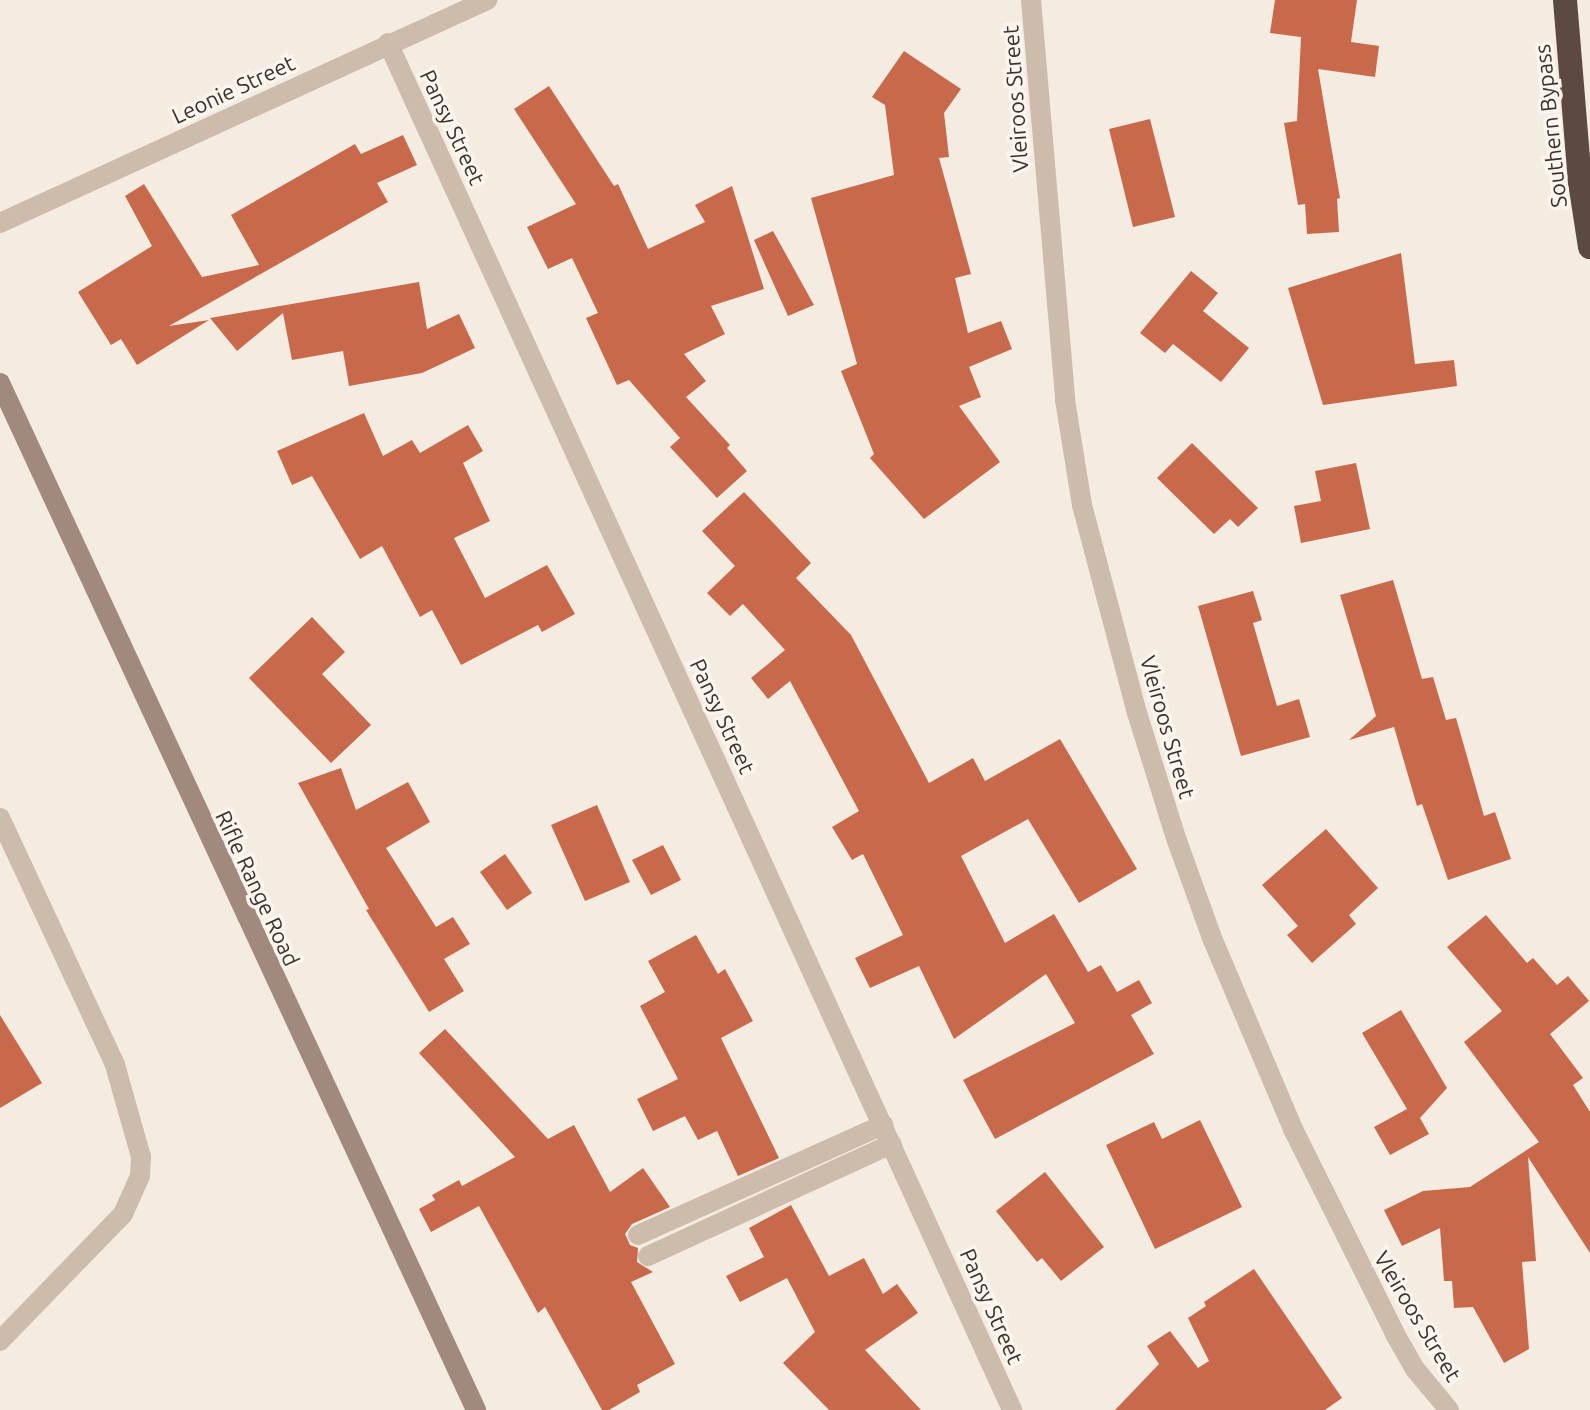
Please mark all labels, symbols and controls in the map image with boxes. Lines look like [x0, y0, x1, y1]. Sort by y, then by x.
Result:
street label: Vleiroos Street [997, 25, 1033, 173]
street label: Southern Bypass [1528, 43, 1572, 209]
street label: Leonie Street [167, 49, 299, 129]
street label: Pansy Street [415, 65, 491, 189]
street label: Vleiroos Street [1135, 653, 1201, 801]
street label: Pansy Street [685, 654, 761, 778]
street label: Rifle Range Road [210, 806, 306, 970]
street label: Pansy Street [955, 1244, 1029, 1368]
street label: Vleiroos Street [1369, 1246, 1467, 1386]

